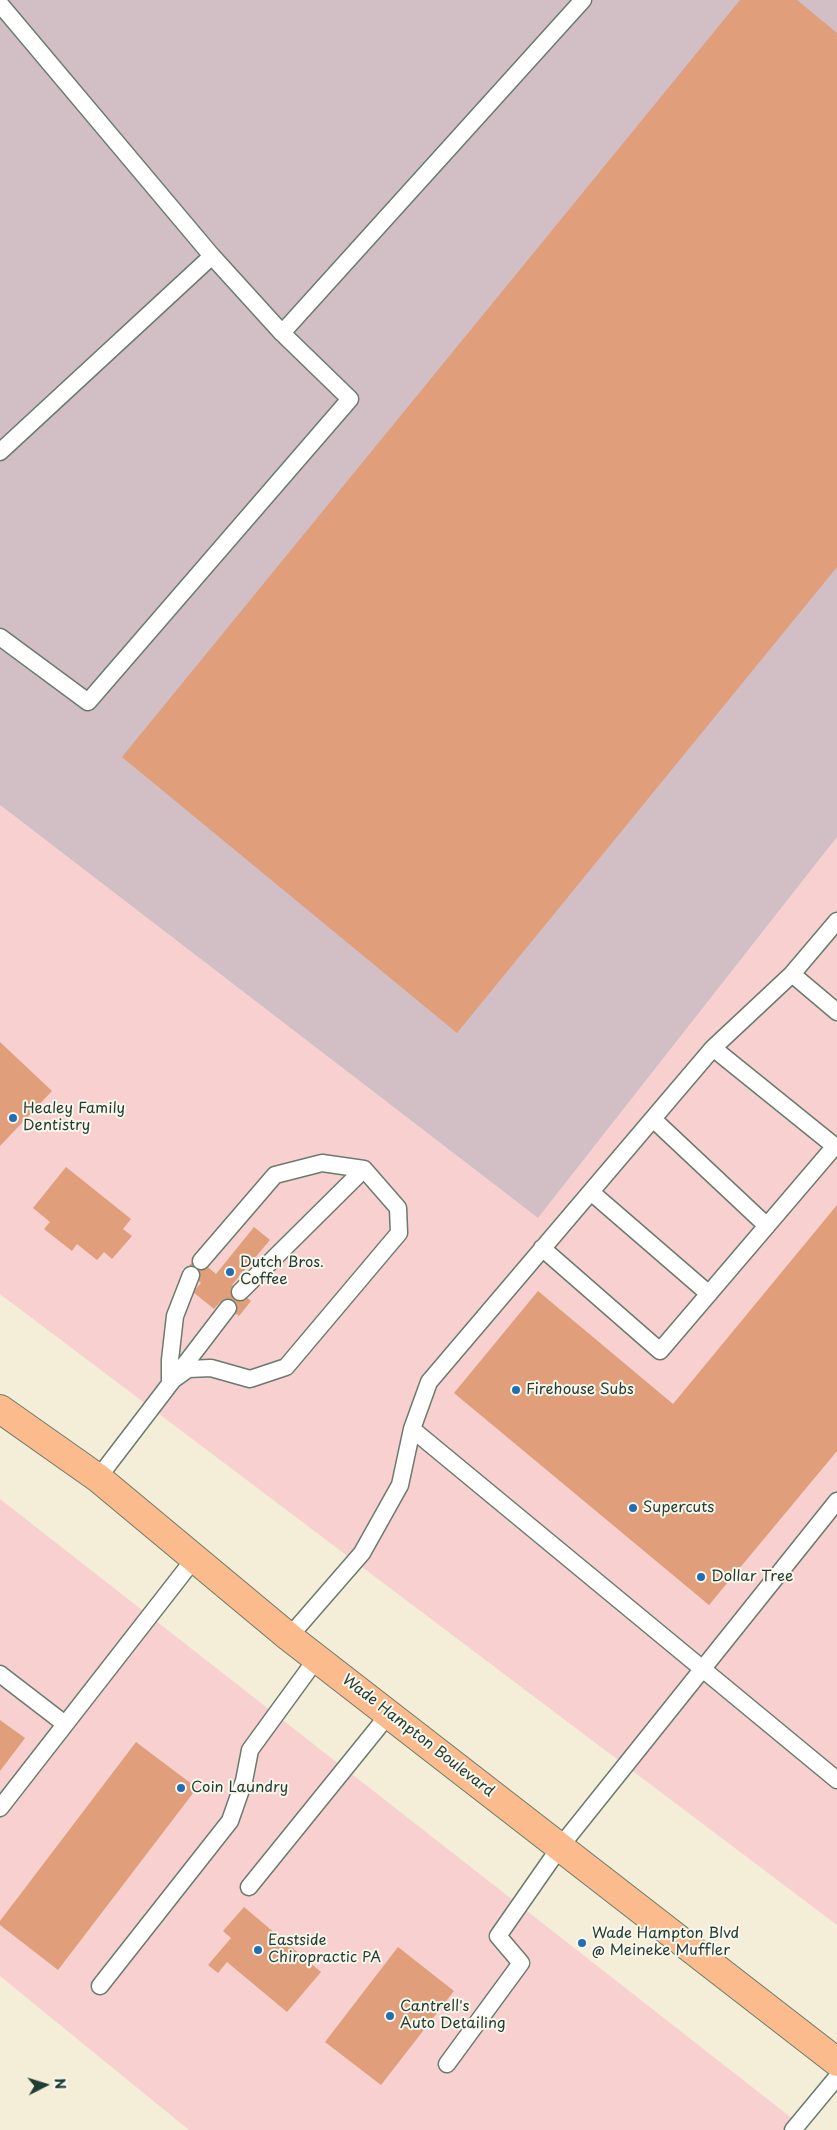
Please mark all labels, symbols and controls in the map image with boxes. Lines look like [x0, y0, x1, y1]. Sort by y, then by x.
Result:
place label: Healey Family Dentistry [23, 1100, 125, 1135]
marker: Healey Family Dentistry [7, 1112, 19, 1124]
place label: Dutch Bros. Coffee [240, 1254, 324, 1289]
marker: Dutch Bros. Coffee [224, 1266, 236, 1278]
place label: Firehouse Subs [526, 1381, 634, 1399]
marker: Firehouse Subs [510, 1384, 522, 1396]
place label: Supercuts [643, 1499, 714, 1517]
marker: Supercuts [627, 1502, 639, 1514]
place label: Dollar Tree [711, 1568, 793, 1586]
marker: Dollar Tree [695, 1571, 707, 1583]
street label: Wade Hampton Boulevard [338, 1671, 498, 1801]
place label: Coin Laundry [191, 1779, 288, 1797]
marker: Coin Laundry [175, 1782, 187, 1794]
place label: Wade Hampton Blvd @ Meineke Muffler [592, 1925, 739, 1960]
place label: Eastside Chiropractic PA [268, 1932, 381, 1967]
marker: Wade Hampton Blvd @ Meineke Muffler [576, 1937, 588, 1949]
marker: Eastside Chiropractic PA [252, 1944, 264, 1956]
place label: Cantrell's Auto Detailing [400, 1998, 506, 2033]
marker: Cantrell's Auto Detailing [384, 2010, 396, 2022]
north arrow [20, 2060, 70, 2110]
text: N [49, 2077, 71, 2090]

